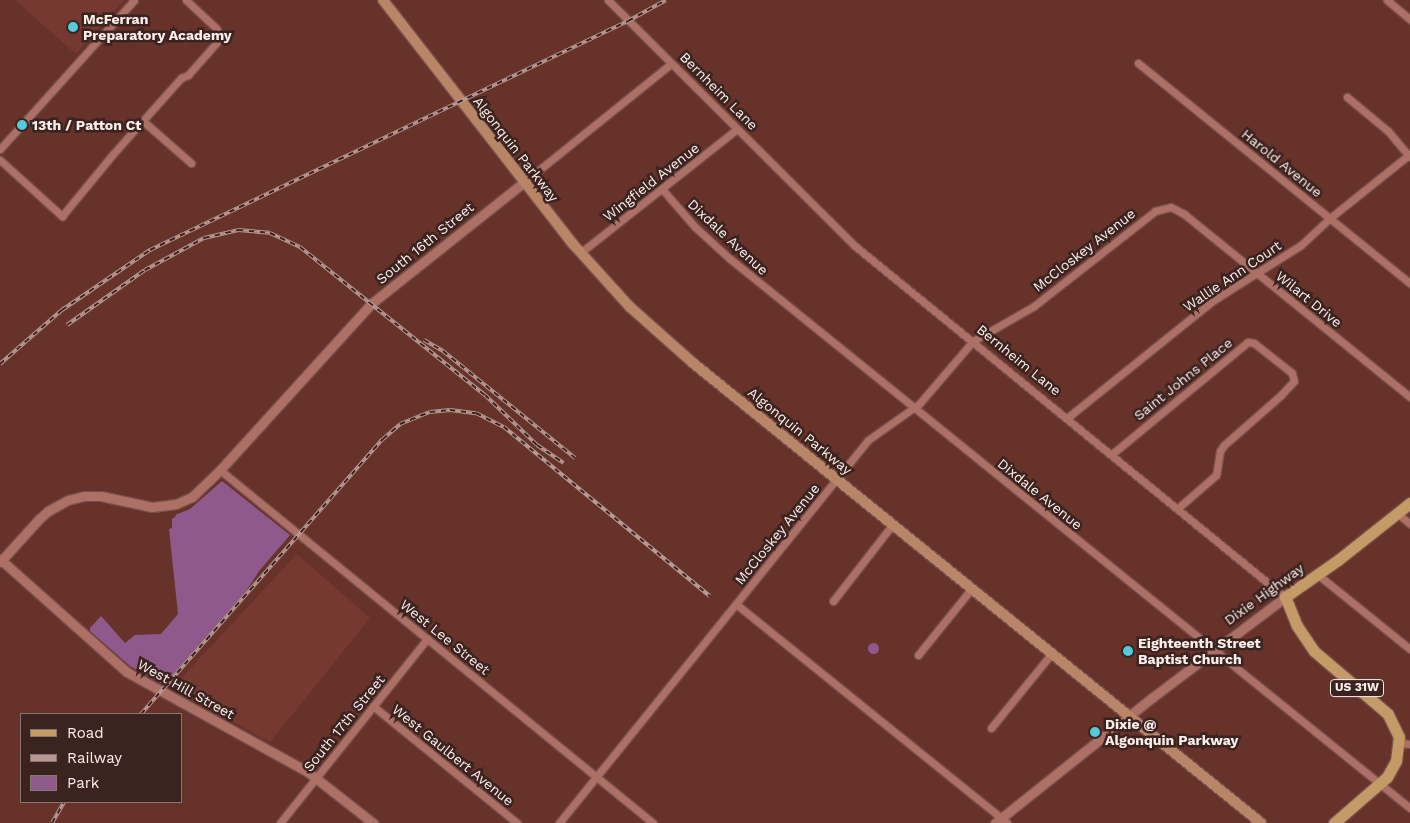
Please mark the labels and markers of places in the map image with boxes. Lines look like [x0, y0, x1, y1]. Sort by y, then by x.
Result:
place label: McFerran Preparatory Academy [83, 11, 232, 44]
marker: McFerran Preparatory Academy [67, 21, 79, 33]
place label: 13th / Patton Ct [32, 117, 141, 133]
marker: 13th / Patton Ct [16, 119, 28, 131]
place label: Eighteenth Street Baptist Church [1138, 635, 1261, 668]
marker: Eighteenth Street Baptist Church [1122, 645, 1134, 657]
place label: Dixie @ Algonquin Parkway [1105, 716, 1238, 749]
marker: Dixie @ Algonquin Parkway [1089, 726, 1101, 738]

